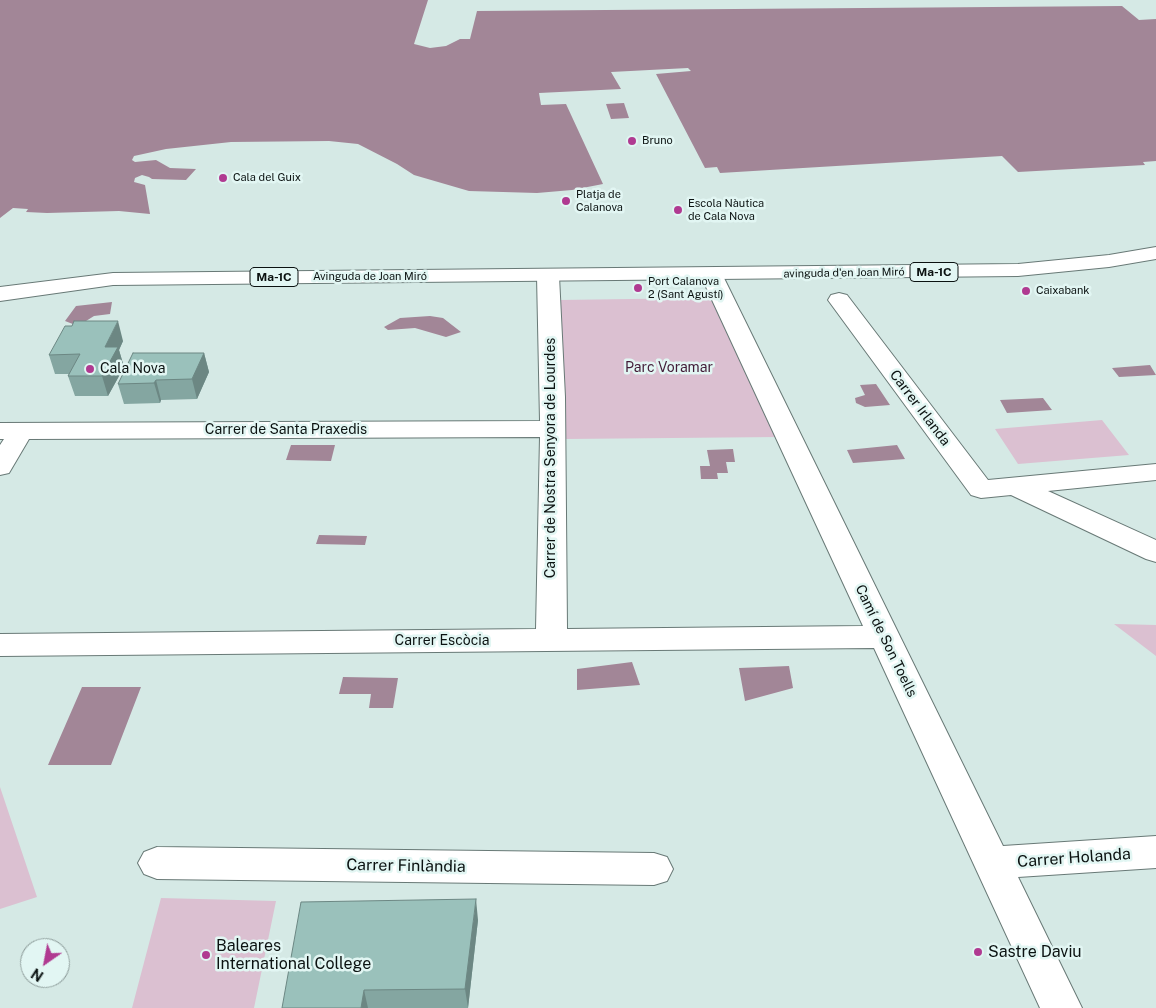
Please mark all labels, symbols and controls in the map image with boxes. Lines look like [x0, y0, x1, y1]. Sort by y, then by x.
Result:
place label: Bruno [642, 134, 673, 148]
marker: Bruno [626, 135, 638, 147]
place label: Cala del Guix [233, 171, 301, 185]
marker: Cala del Guix [217, 172, 229, 184]
place label: Platja de Calanova [576, 188, 623, 214]
marker: Platja de Calanova [560, 195, 572, 207]
place label: Escola Nàutica de Cala Nova [688, 197, 764, 223]
marker: Escola Nàutica de Cala Nova [672, 204, 684, 216]
road number: Ma-1C [910, 262, 958, 282]
street label: avinguda d'en Joan Miró [783, 265, 905, 281]
road number: Ma-1C [250, 268, 298, 286]
street label: Avinguda de Joan Miró [313, 270, 427, 284]
place label: Port Calanova 2 (Sant Agustí) [648, 275, 724, 301]
marker: Port Calanova 2 (Sant Agustí) [632, 282, 644, 294]
place label: Caixabank [1036, 284, 1089, 298]
marker: Caixabank [1020, 285, 1032, 297]
street label: Carrer de Nostra Senyora de Lourdes [543, 338, 559, 578]
park label: Parc Voramar [625, 360, 713, 376]
place label: Cala Nova [100, 361, 165, 377]
marker: Cala Nova [84, 363, 96, 375]
street label: Carrer Irlanda [886, 367, 954, 449]
street label: Carrer de Santa Praxedis [205, 422, 367, 438]
street label: Camí de Son Toells [851, 582, 921, 700]
street label: Carrer Escòcia [395, 633, 489, 649]
street label: Carrer Holanda [1017, 844, 1131, 872]
street label: Carrer Finlàndia [346, 855, 466, 877]
place label: Baleares International College [216, 936, 371, 974]
north arrow [20, 938, 70, 988]
place label: Sastre Daviu [988, 942, 1082, 962]
marker: Sastre Daviu [972, 946, 984, 958]
marker: Baleares International College [200, 949, 212, 961]
text: N [28, 965, 46, 984]

